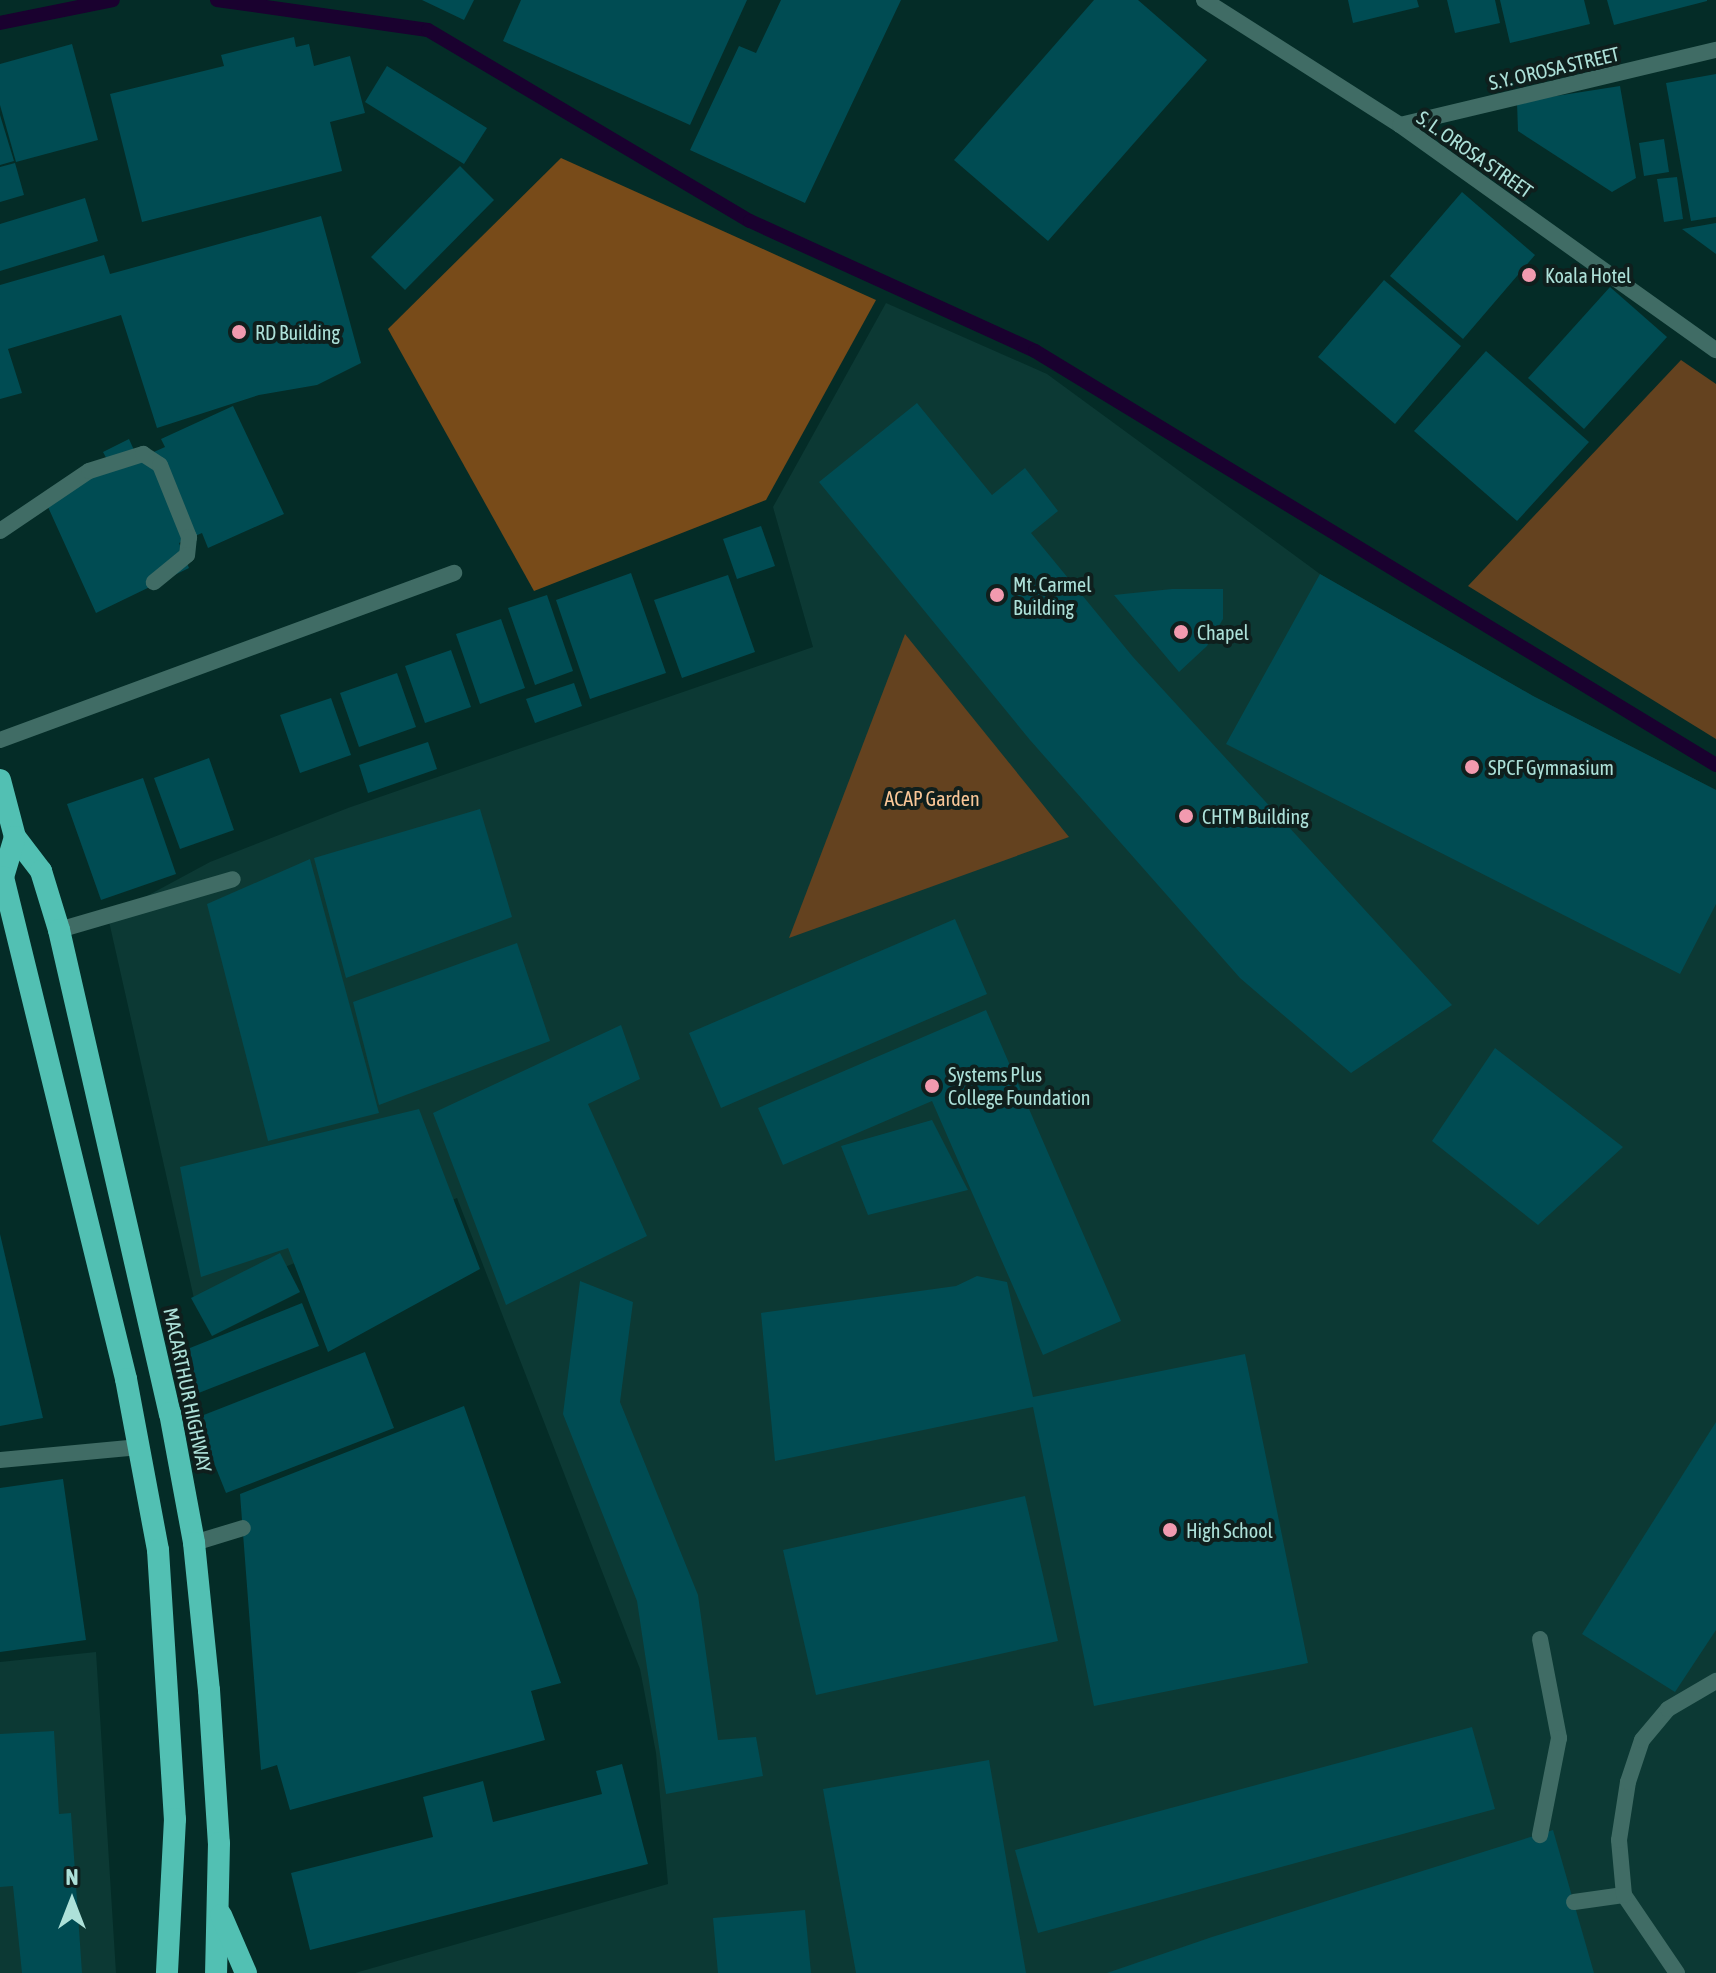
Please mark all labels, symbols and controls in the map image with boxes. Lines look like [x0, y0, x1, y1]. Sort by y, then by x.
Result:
street label: S.Y. OROSA STREET [1486, 41, 1622, 95]
street label: S. L. OROSA STREET [1412, 105, 1538, 203]
place label: Koala Hotel [1545, 263, 1631, 287]
marker: Koala Hotel [1520, 266, 1538, 284]
place label: RD Building [255, 320, 340, 344]
marker: RD Building [230, 323, 248, 341]
place label: Mt. Carmel Building [1013, 572, 1091, 619]
marker: Mt. Carmel Building [988, 586, 1006, 604]
place label: Chapel [1197, 620, 1249, 644]
marker: Chapel [1172, 623, 1190, 641]
place label: SPCF Gymnasium [1488, 755, 1614, 779]
marker: SPCF Gymnasium [1463, 758, 1481, 776]
park label: ACAP Garden [884, 786, 980, 810]
place label: CHTM Building [1202, 804, 1309, 828]
marker: CHTM Building [1177, 807, 1195, 825]
place label: Systems Plus College Foundation [948, 1062, 1091, 1109]
marker: Systems Plus College Foundation [923, 1077, 941, 1095]
street label: MACARTHUR HIGHWAY [159, 1305, 217, 1475]
place label: High School [1186, 1518, 1273, 1542]
marker: High School [1161, 1521, 1179, 1539]
north arrow [32, 1861, 112, 1941]
text: N [66, 1864, 78, 1890]

